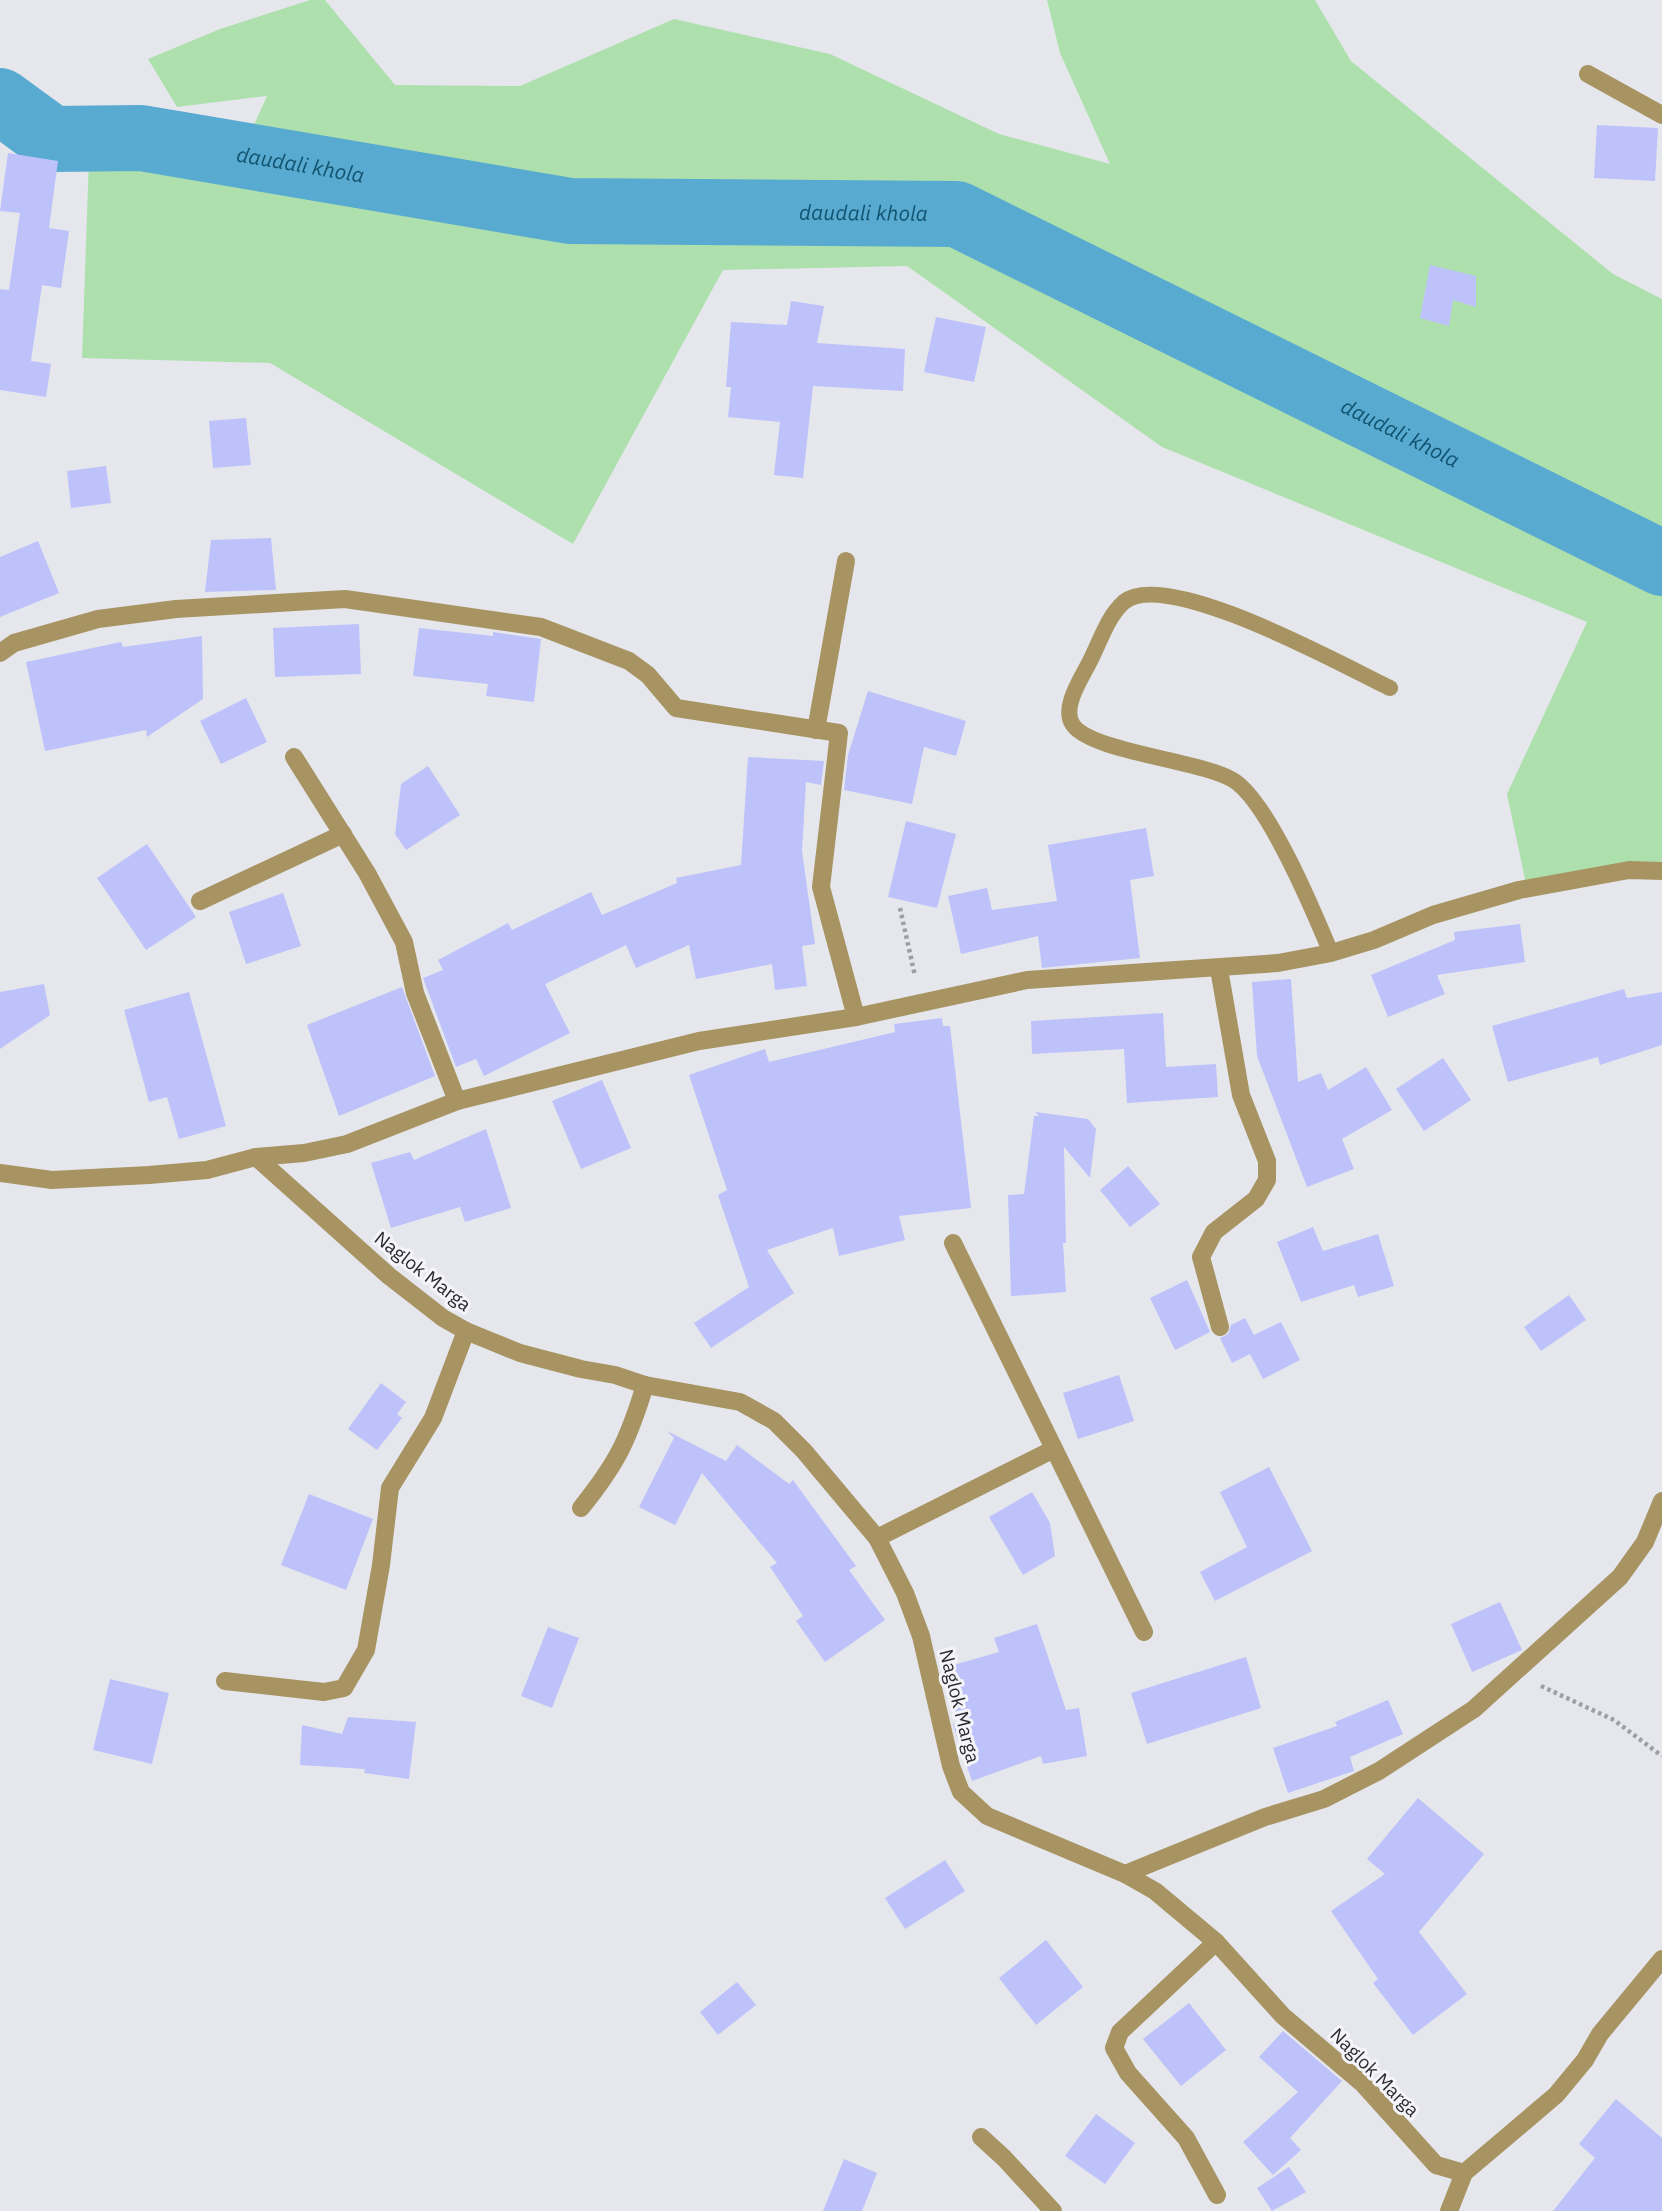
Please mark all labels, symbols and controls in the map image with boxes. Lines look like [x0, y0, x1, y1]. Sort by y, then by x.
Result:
water label: daudali khola [235, 139, 366, 189]
water label: daudali khola [799, 198, 928, 227]
water label: daudali khola [1337, 391, 1465, 474]
street label: Naglok Marga [370, 1226, 476, 1316]
street label: Naglok Marga [934, 1647, 986, 1765]
street label: Naglok Marga [1325, 2022, 1425, 2122]

